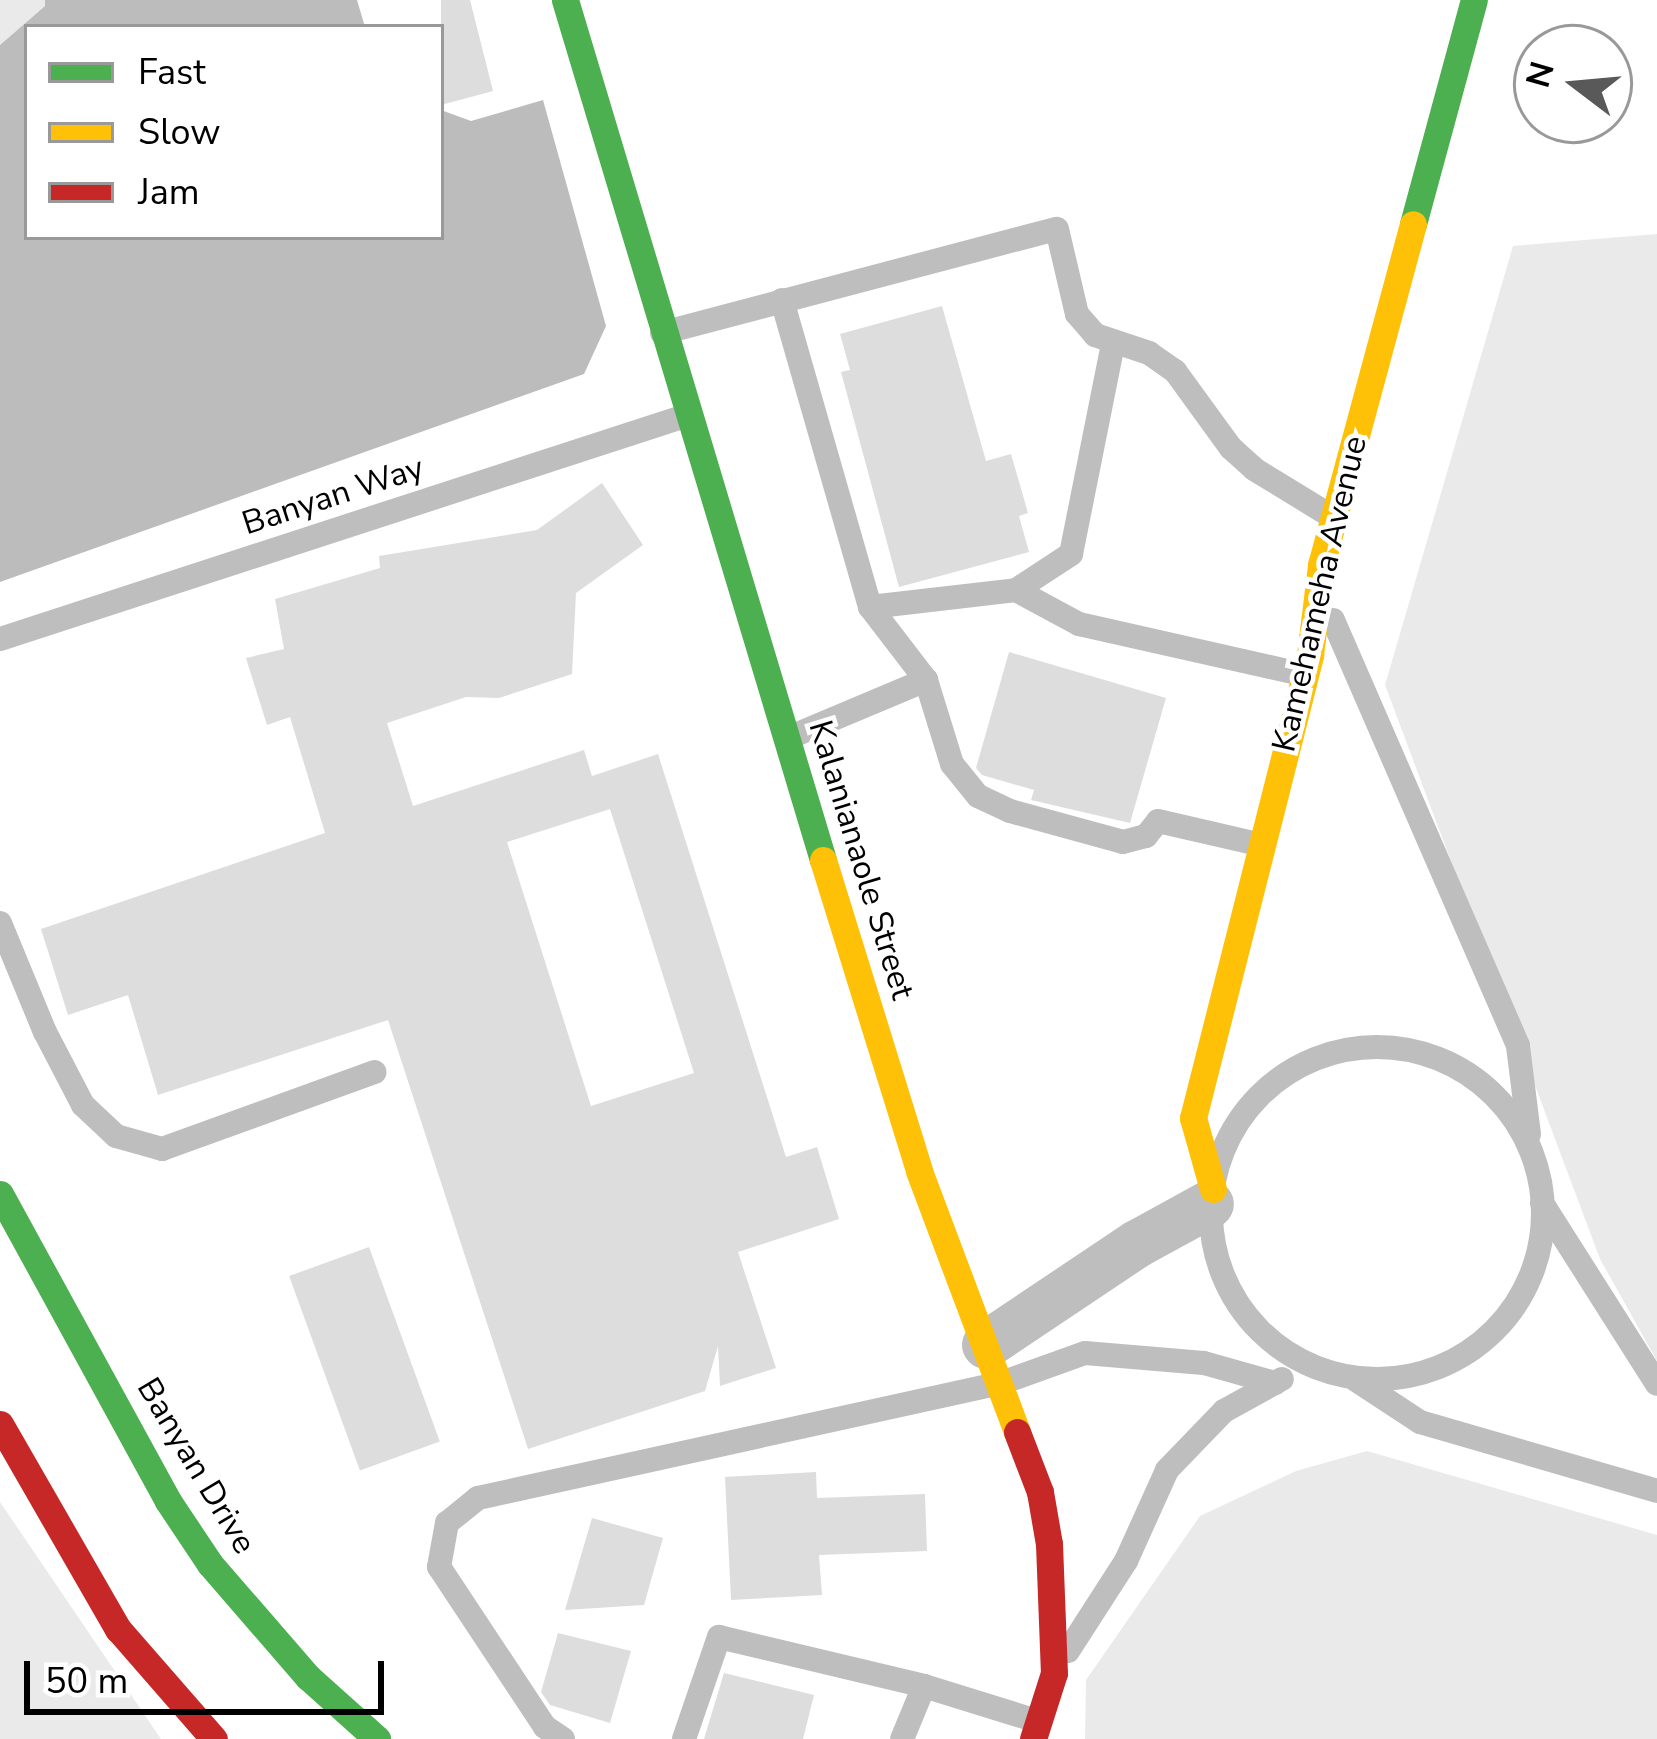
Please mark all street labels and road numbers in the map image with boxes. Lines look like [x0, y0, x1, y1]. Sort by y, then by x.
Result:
street label: Kamehameha Avenue [1264, 432, 1376, 756]
street label: Banyan Way [237, 448, 429, 544]
street label: Kalanianaole Street [800, 716, 922, 1004]
street label: Banyan Drive [128, 1371, 264, 1561]

